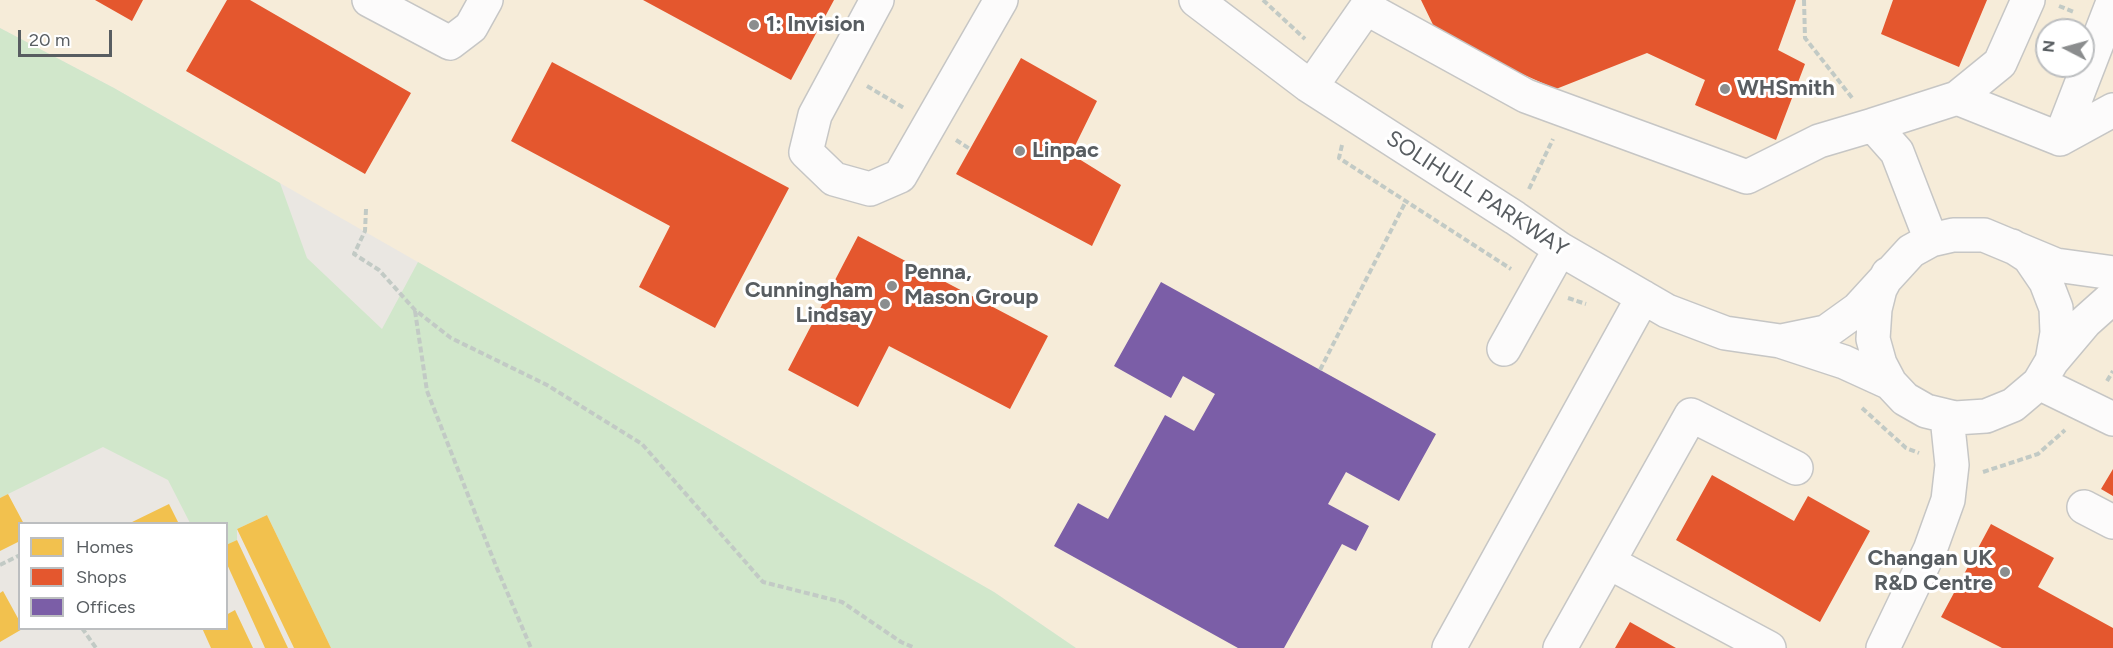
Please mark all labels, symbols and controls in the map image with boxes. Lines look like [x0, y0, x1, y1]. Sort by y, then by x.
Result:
place label: 1: Invision [766, 12, 865, 38]
scale bar [21, 18, 116, 56]
marker: 1: Invision [747, 18, 761, 32]
north arrow [2035, 18, 2095, 78]
text: 20 m [29, 29, 70, 51]
text: N [2038, 39, 2059, 53]
place label: WHSmith [1737, 76, 1835, 102]
marker: WHSmith [1718, 82, 1732, 96]
street label: SOLIHULL PARKWAY [1381, 125, 1573, 263]
place label: Linpac [1032, 138, 1099, 164]
marker: Linpac [1013, 144, 1027, 158]
place label: Penna, Mason Group [904, 260, 1039, 312]
place label: Cunningham Lindsay [745, 278, 873, 330]
marker: Penna, Mason Group [885, 279, 899, 293]
marker: Cunningham Lindsay [878, 297, 892, 311]
legend [18, 522, 228, 630]
text: Homes [76, 536, 134, 558]
place label: Changan UK R&D Centre [1867, 546, 1993, 598]
marker: Changan UK R&D Centre [1998, 565, 2012, 579]
text: Shops [76, 566, 127, 588]
text: Offices [76, 596, 135, 618]

